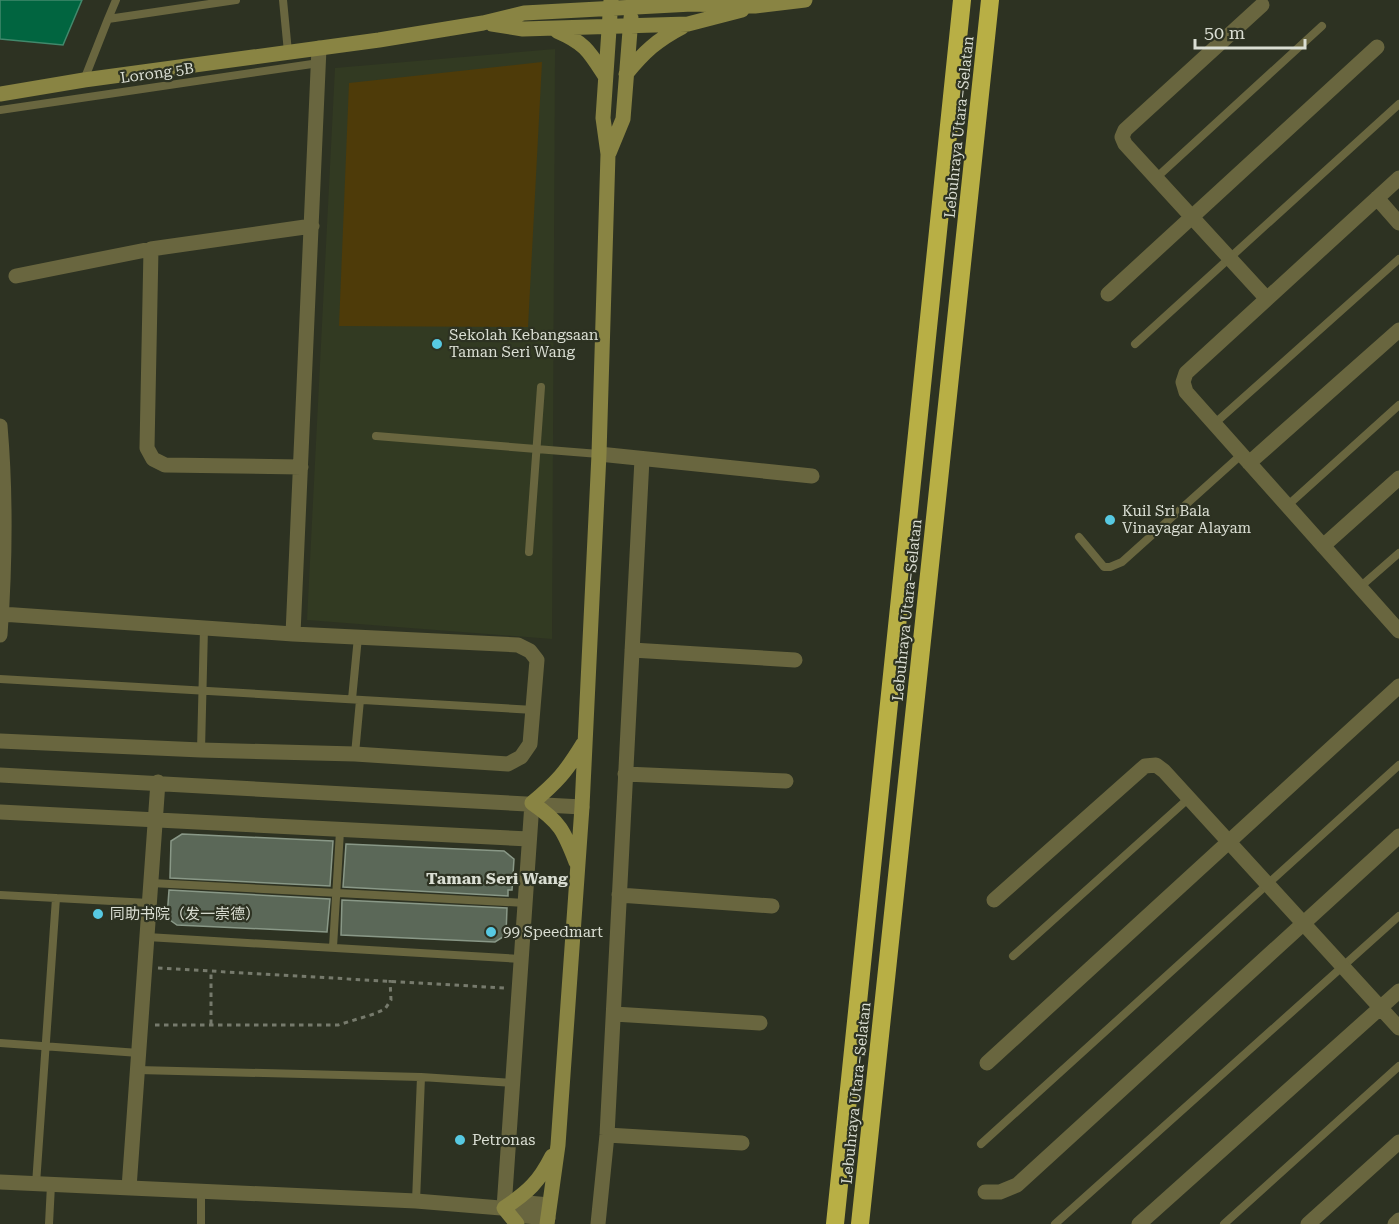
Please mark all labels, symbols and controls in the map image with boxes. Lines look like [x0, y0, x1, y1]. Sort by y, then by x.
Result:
scale bar [1195, 12, 1304, 50]
text: 50 m [1204, 22, 1245, 43]
street label: Lebuhraya Utara–Selatan [940, 35, 978, 219]
street label: Lorong 5B [119, 59, 195, 87]
place label: Sekolah Kebangsaan Taman Seri Wang [449, 326, 599, 361]
marker: Sekolah Kebangsaan Taman Seri Wang [430, 337, 444, 351]
place label: Kuil Sri Bala Vinayagar Alayam [1122, 502, 1252, 537]
marker: Kuil Sri Bala Vinayagar Alayam [1103, 513, 1117, 527]
street label: Lebuhraya Utara–Selatan [888, 518, 926, 702]
district label: Taman Seri Wang [426, 869, 568, 888]
place label: 同助书院（发一崇德） [110, 905, 260, 923]
marker: 同助书院（发一崇德） [91, 907, 105, 921]
place label: 99 Speedmart [503, 923, 603, 941]
marker: 99 Speedmart [484, 925, 498, 939]
street label: Lebuhraya Utara–Selatan [837, 1001, 875, 1185]
place label: Petronas [472, 1131, 535, 1149]
marker: Petronas [453, 1133, 467, 1147]

